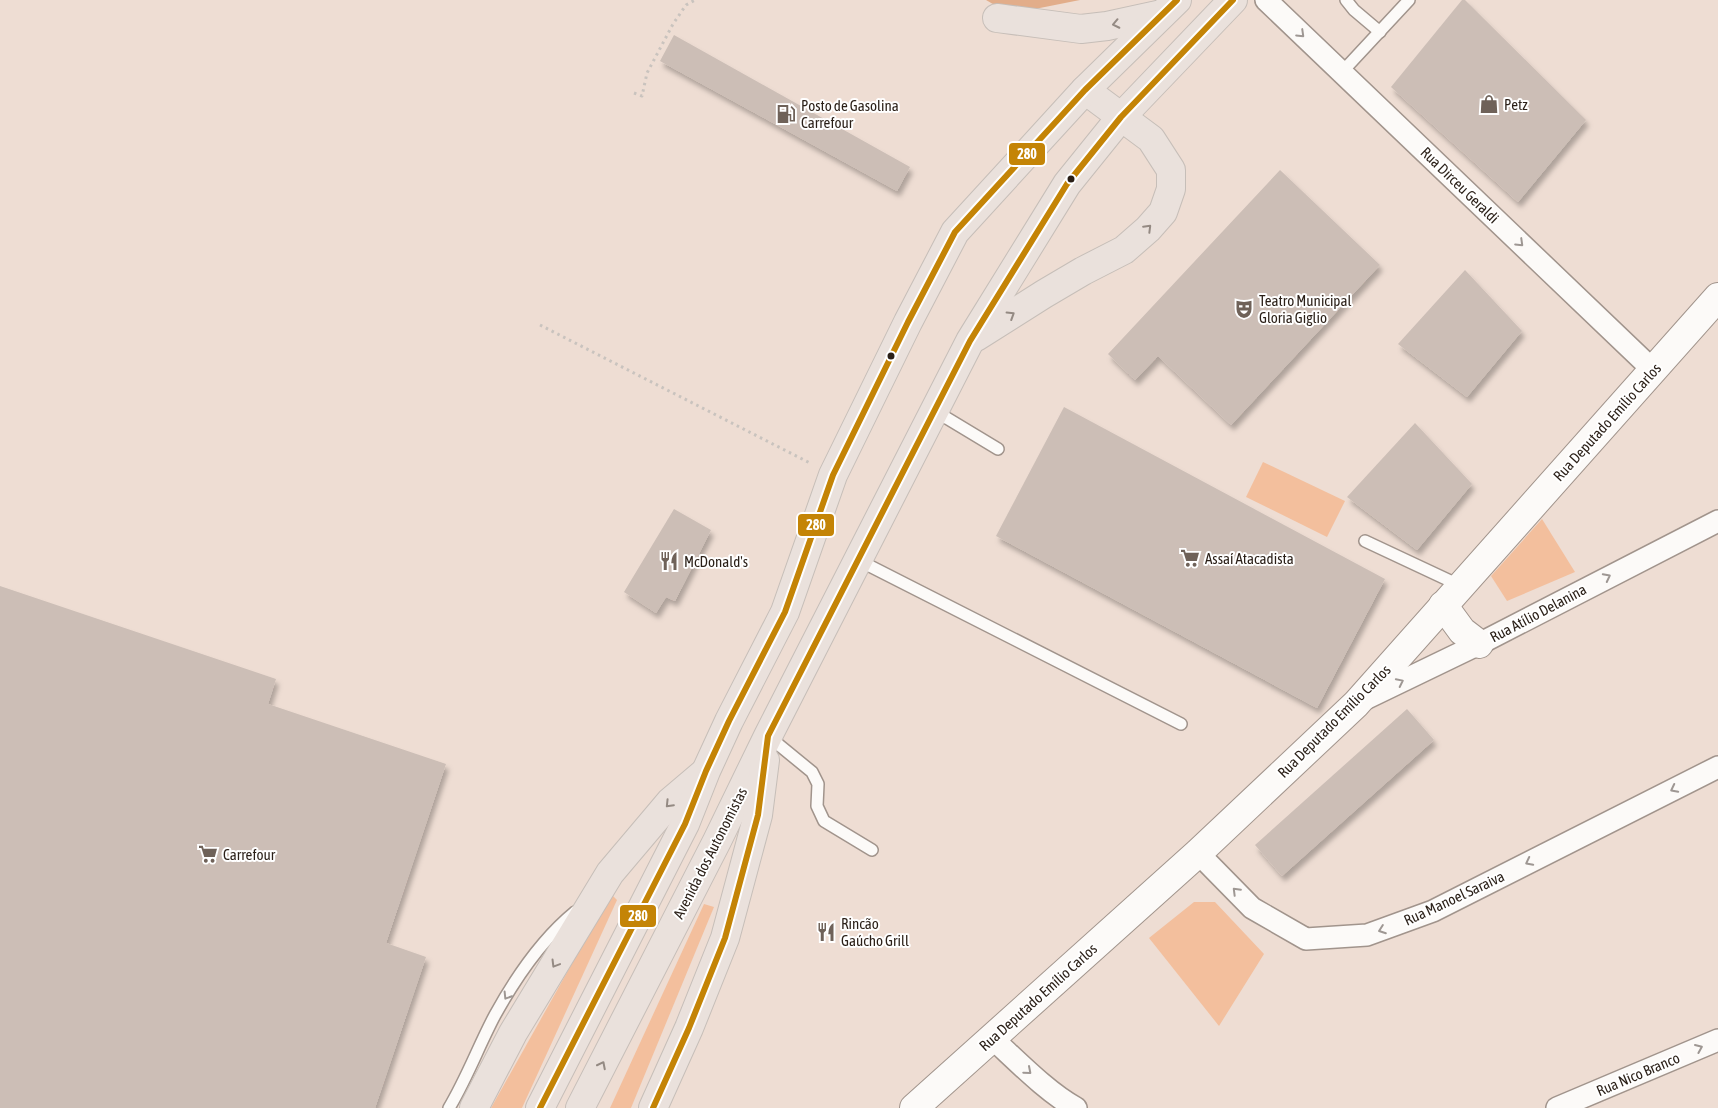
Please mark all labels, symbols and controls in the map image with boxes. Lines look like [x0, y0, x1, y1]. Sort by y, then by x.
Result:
one-way arrow [1111, 19, 1120, 29]
one-way arrow [1295, 28, 1304, 37]
shop icon: Petz [1478, 93, 1500, 115]
place label: Petz [1504, 96, 1528, 113]
place label: Posto de Gasolina Carrefour [801, 97, 899, 131]
fuel station icon: Posto de Gasolina Carrefour [775, 103, 797, 125]
line badge: 280 [1008, 142, 1046, 166]
street label: Rua Dirceu Geraldi [1417, 143, 1503, 227]
text: 280 [1017, 146, 1037, 162]
unlabelled marker [1066, 174, 1076, 184]
one-way arrow [1142, 225, 1151, 234]
one-way arrow [1514, 237, 1523, 246]
place label: Teatro Municipal Gloria Giglio [1259, 292, 1351, 326]
theatre icon: Teatro Municipal Gloria Giglio [1233, 298, 1255, 320]
one-way arrow [1006, 311, 1015, 321]
unlabelled marker [886, 351, 896, 361]
street label: Rua Deputado Emílio Carlos [1550, 360, 1664, 484]
line badge: 280 [797, 513, 835, 537]
text: 280 [806, 517, 826, 533]
supermarket icon: Assaí Atacadista [1179, 547, 1201, 569]
restaurant icon: McDonald's [658, 550, 680, 572]
place label: Assaí Atacadista [1205, 550, 1294, 567]
place label: McDonald's [684, 553, 748, 570]
one-way arrow [1602, 573, 1611, 583]
street label: Rua Atílio Delanina [1487, 580, 1589, 646]
street label: Rua Deputado Emílio Carlos [1274, 661, 1394, 781]
one-way arrow [1395, 678, 1404, 689]
one-way arrow [1671, 783, 1680, 793]
street label: Avenida dos Autonomistas [670, 785, 750, 921]
one-way arrow [666, 798, 675, 807]
supermarket icon: Carrefour [197, 843, 219, 865]
place label: Carrefour [223, 846, 276, 863]
one-way arrow [1526, 856, 1535, 866]
street label: Rua Manoel Saraiva [1401, 867, 1507, 929]
one-way arrow [1232, 888, 1241, 897]
line badge: 280 [619, 904, 657, 928]
text: 280 [628, 908, 648, 924]
place label: Rincão Gaúcho Grill [841, 915, 909, 949]
restaurant icon: Rincão Gaúcho Grill [815, 921, 837, 943]
one-way arrow [1378, 924, 1387, 934]
street label: Rua Deputado Emílio Carlos [976, 940, 1100, 1054]
one-way arrow [551, 958, 561, 967]
one-way arrow [503, 991, 513, 1000]
one-way arrow [1694, 1044, 1703, 1055]
street label: Rua Nico Branco [1594, 1049, 1682, 1099]
one-way arrow [596, 1061, 606, 1070]
one-way arrow [1023, 1065, 1032, 1074]

